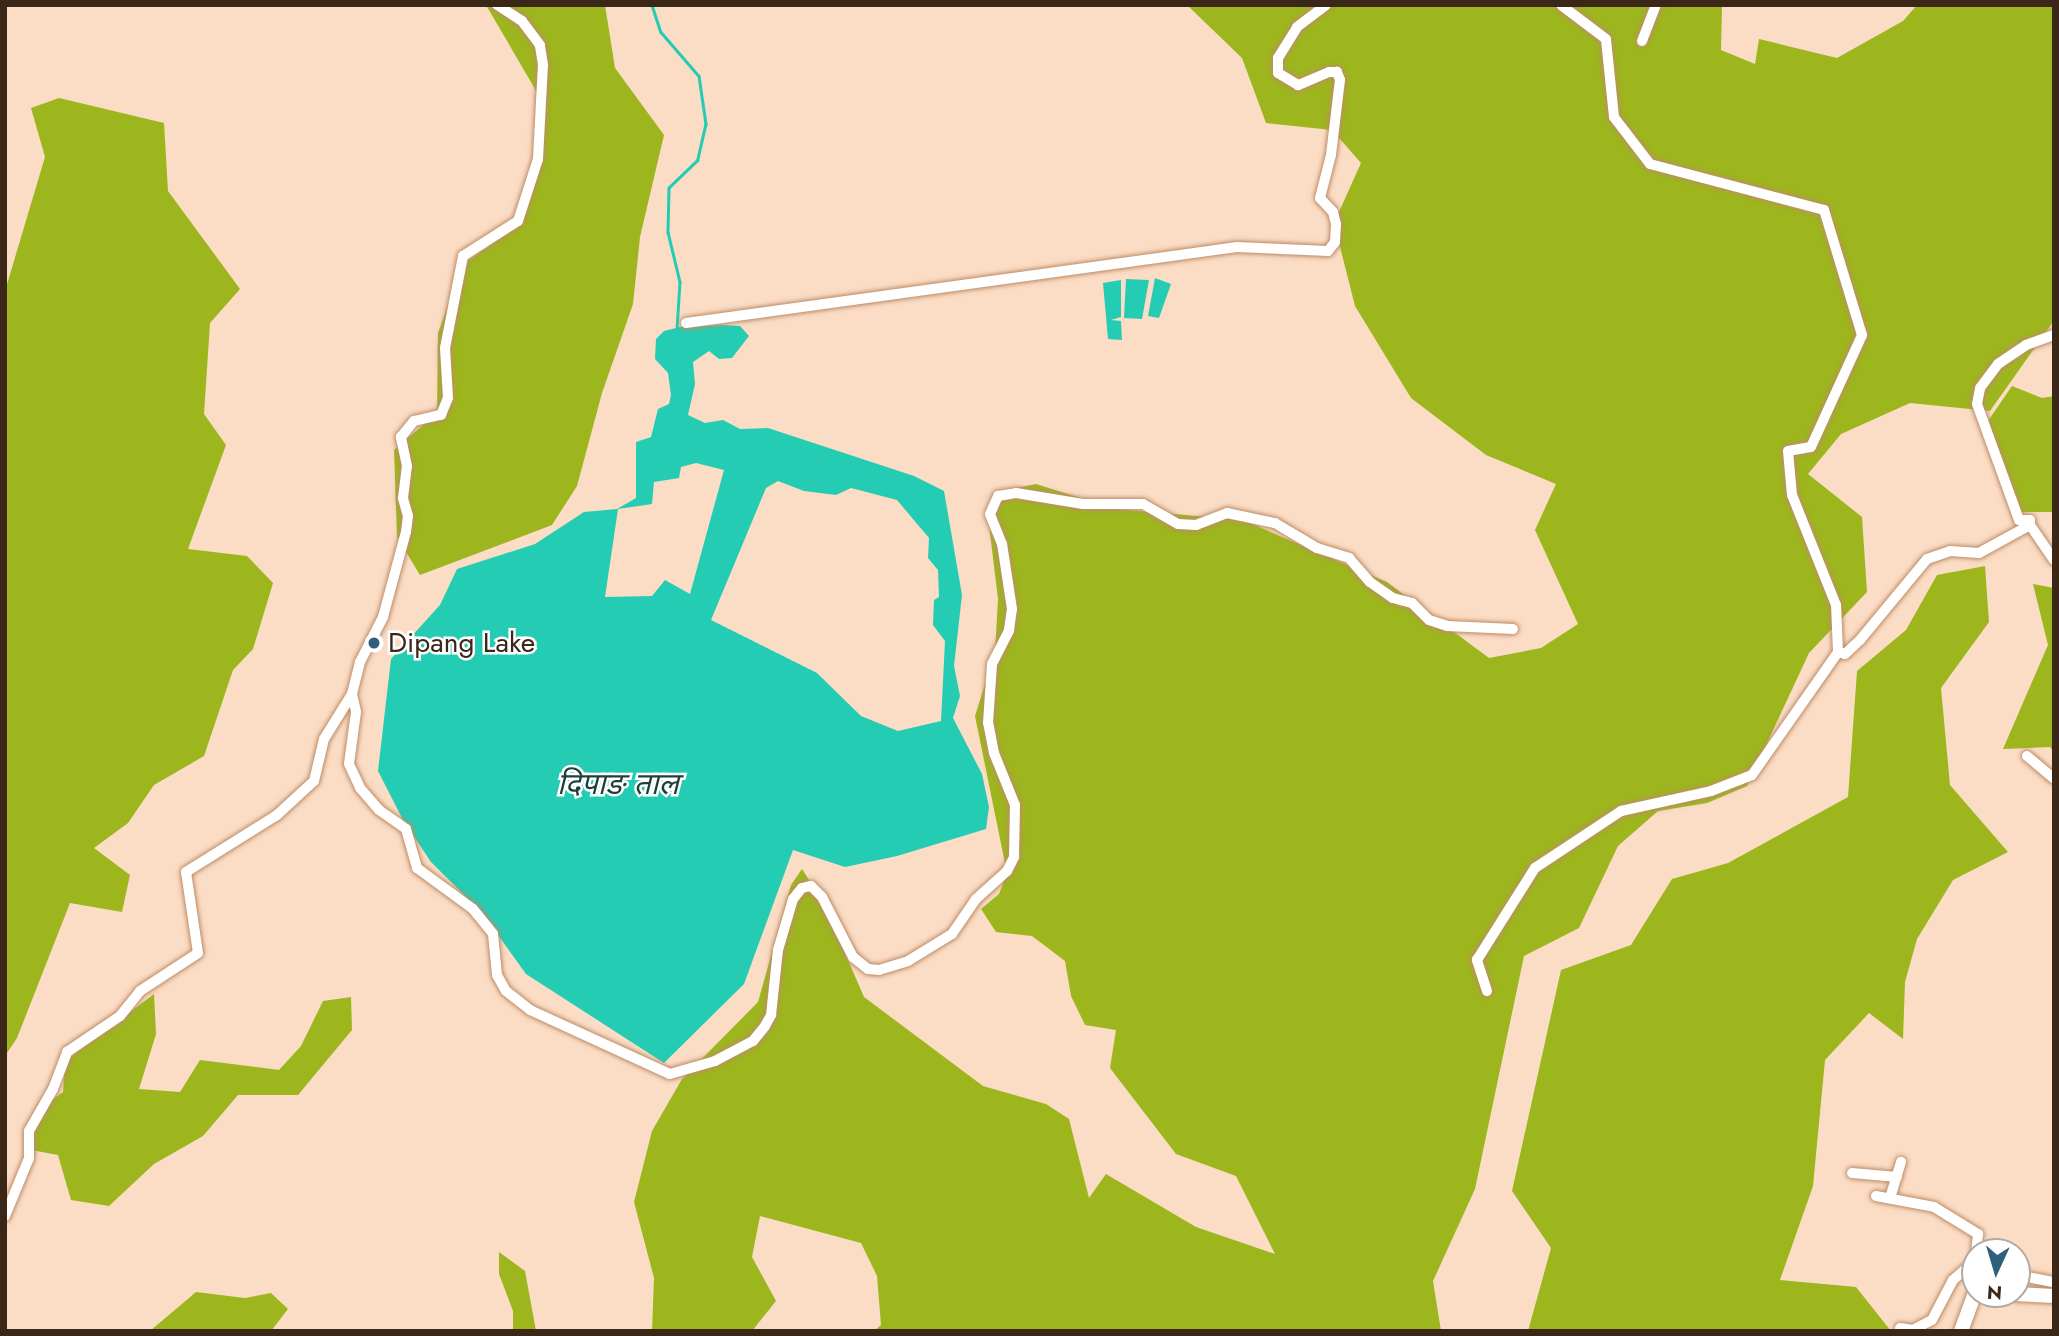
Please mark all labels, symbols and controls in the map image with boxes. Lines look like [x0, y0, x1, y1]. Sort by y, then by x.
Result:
place label: Dipang Lake [388, 626, 535, 660]
marker: Dipang Lake [366, 635, 382, 651]
water label: दिपाङ ताल [557, 766, 679, 802]
north arrow [1961, 1238, 2031, 1308]
text: N [1986, 1278, 2003, 1306]

